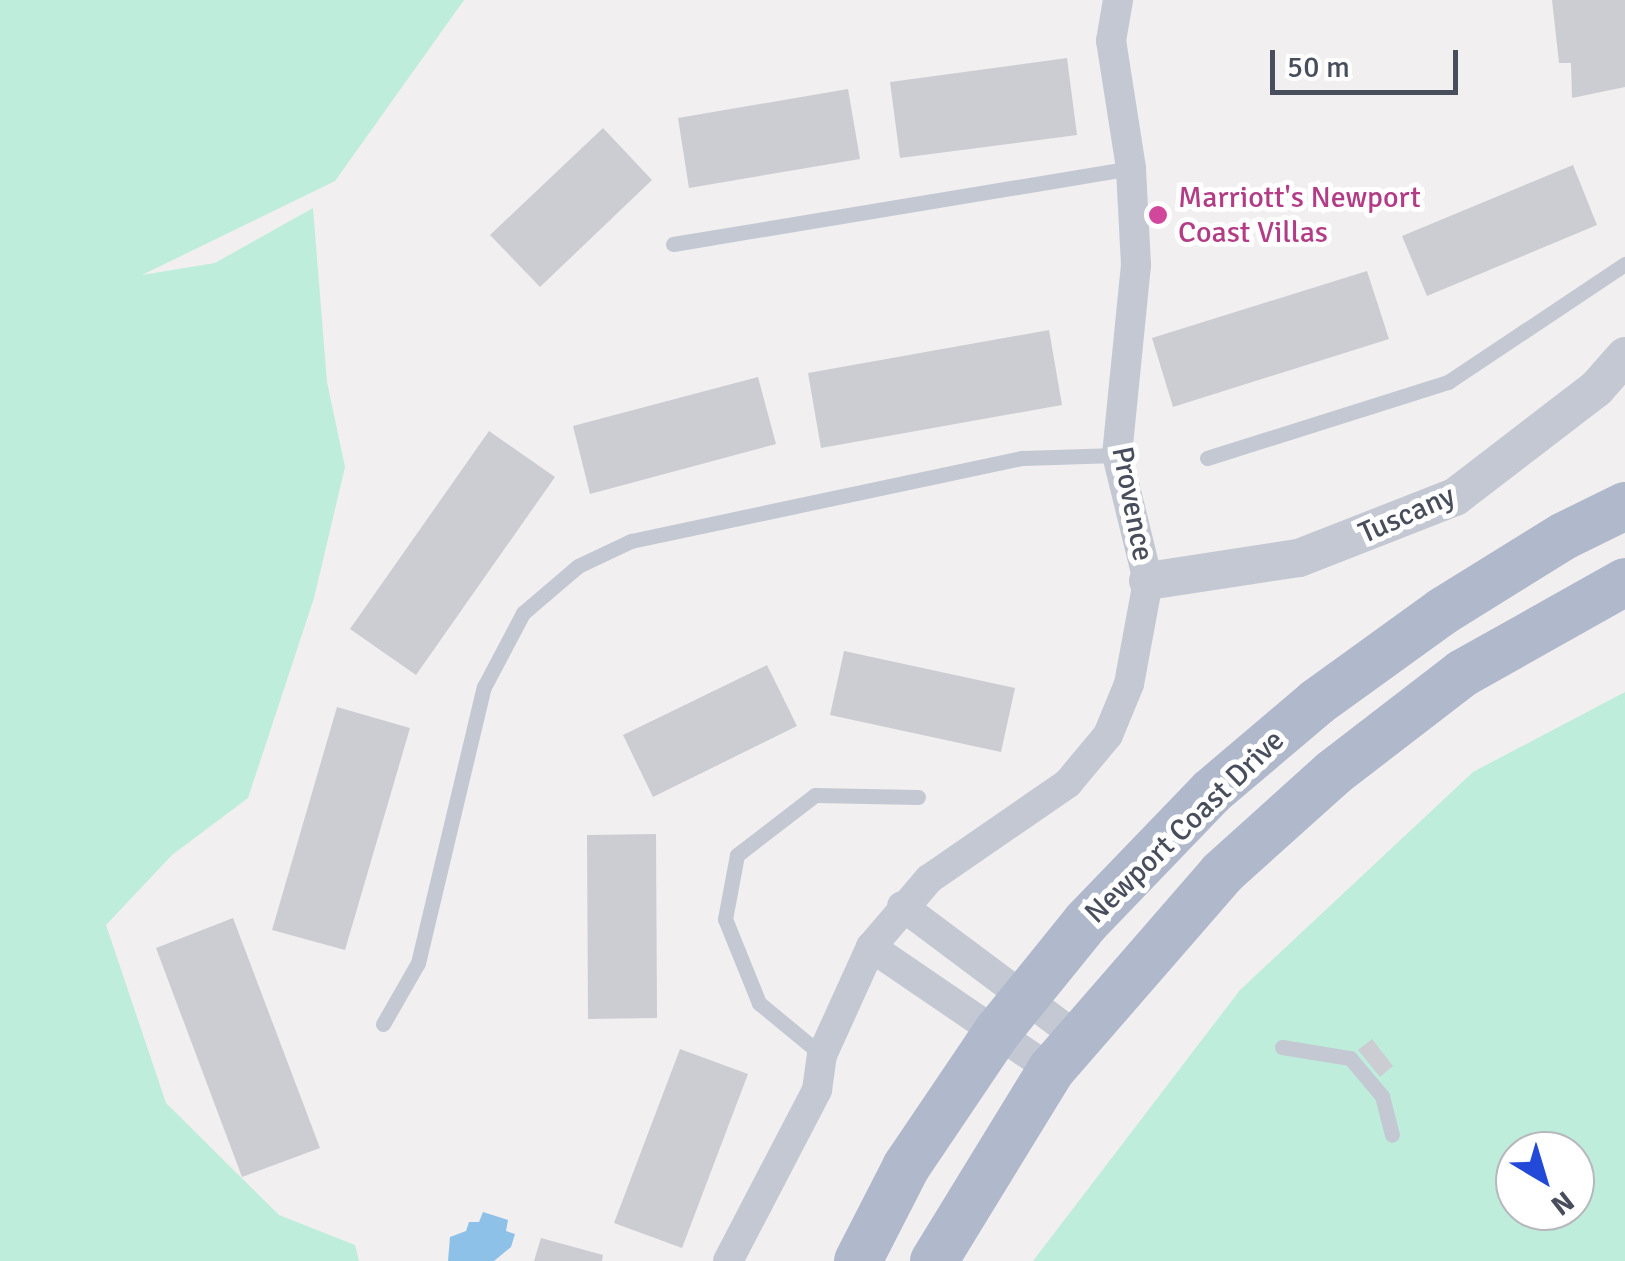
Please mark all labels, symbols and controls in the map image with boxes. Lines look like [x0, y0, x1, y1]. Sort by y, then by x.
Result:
scale bar [1275, 30, 1462, 92]
text: 50 m [1287, 49, 1350, 86]
place label: Marriott's Newport Coast Villas [1178, 180, 1421, 250]
marker: Marriott's Newport Coast Villas [1147, 204, 1169, 226]
street label: Provence [1103, 444, 1161, 564]
street label: Tuscany [1354, 478, 1460, 552]
street label: Newport Coast Drive [1078, 723, 1292, 931]
north arrow [1495, 1131, 1595, 1231]
text: N [1544, 1184, 1580, 1222]

